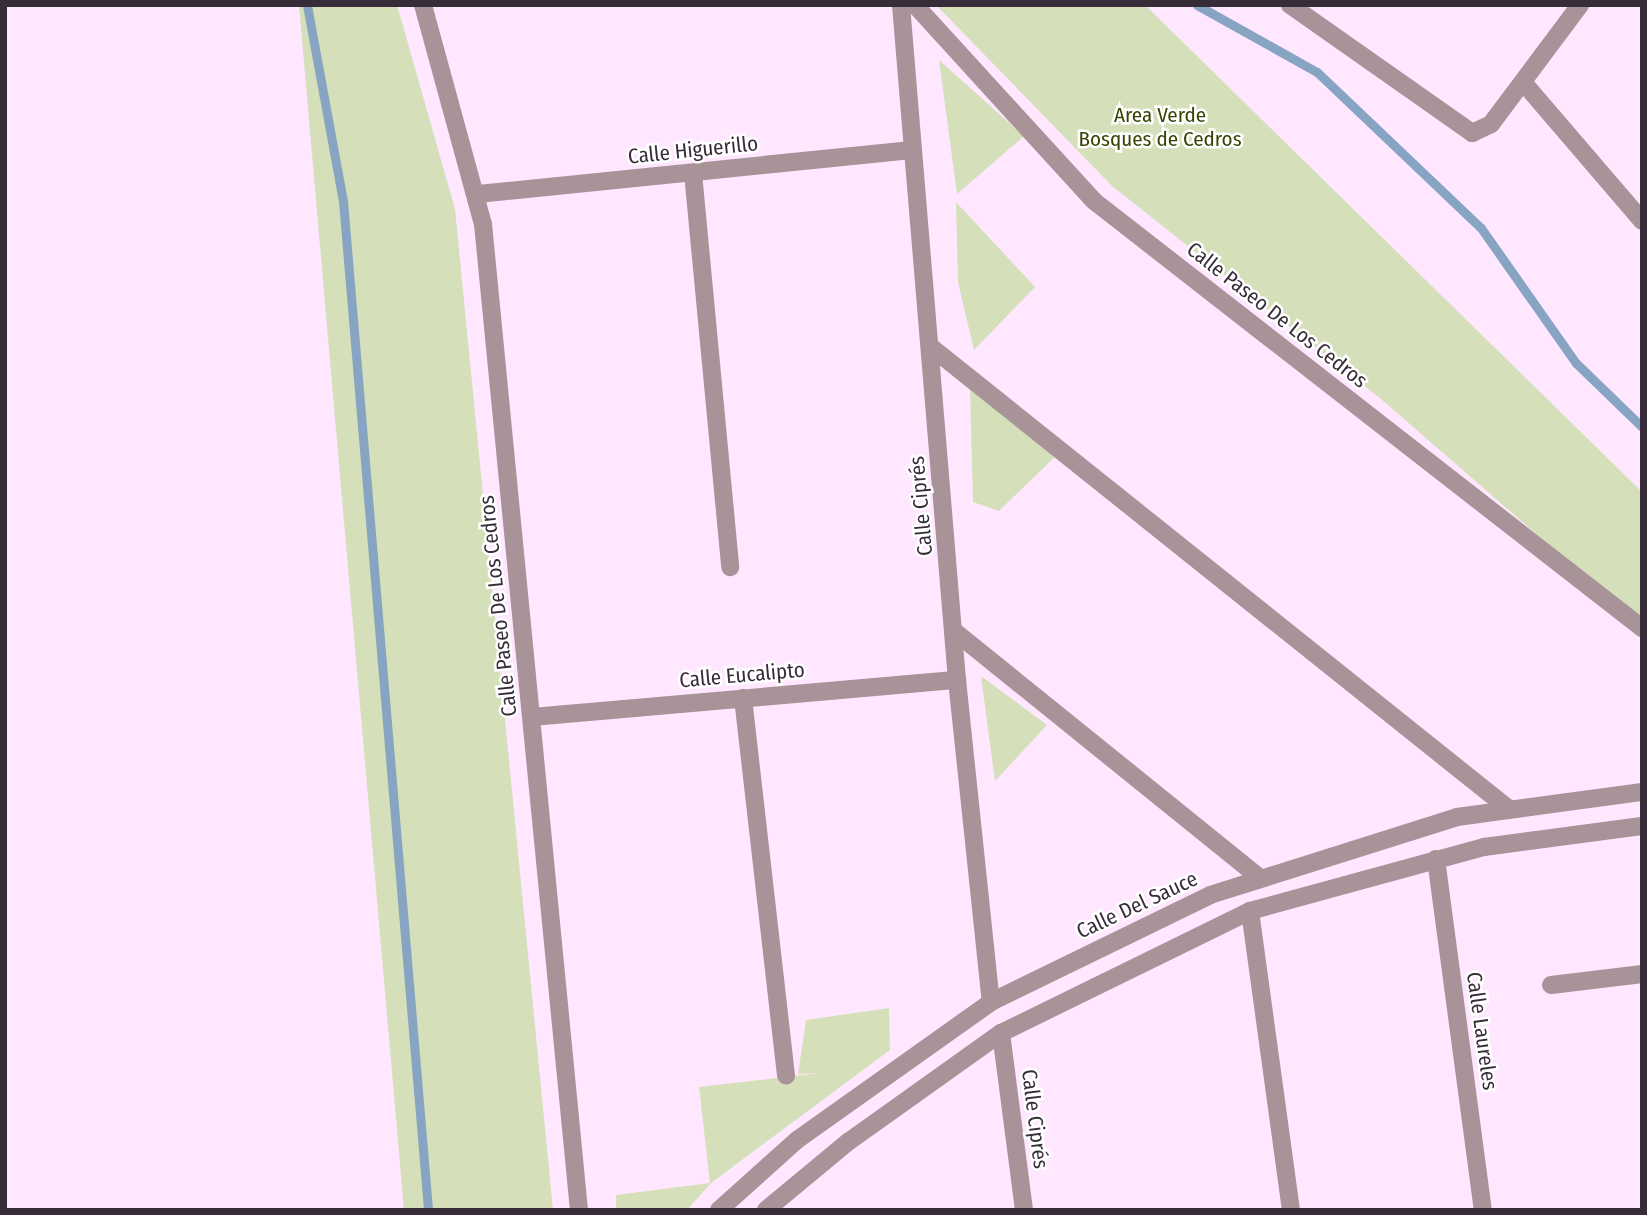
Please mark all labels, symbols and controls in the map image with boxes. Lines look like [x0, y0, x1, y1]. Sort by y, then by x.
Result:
park label: Area Verde Bosques de Cedros [1078, 102, 1242, 152]
street label: Calle Higuerillo [627, 131, 759, 169]
street label: Calle Paseo De Los Cedros [1182, 237, 1372, 393]
street label: Calle Ciprés [904, 455, 938, 557]
street label: Calle Paseo De Los Cedros [474, 494, 522, 718]
street label: Calle Eucalipto [678, 657, 806, 693]
street label: Calle Del Sauce [1073, 866, 1201, 944]
street label: Calle Laureles [1461, 970, 1503, 1092]
street label: Calle Ciprés [1016, 1068, 1054, 1170]

